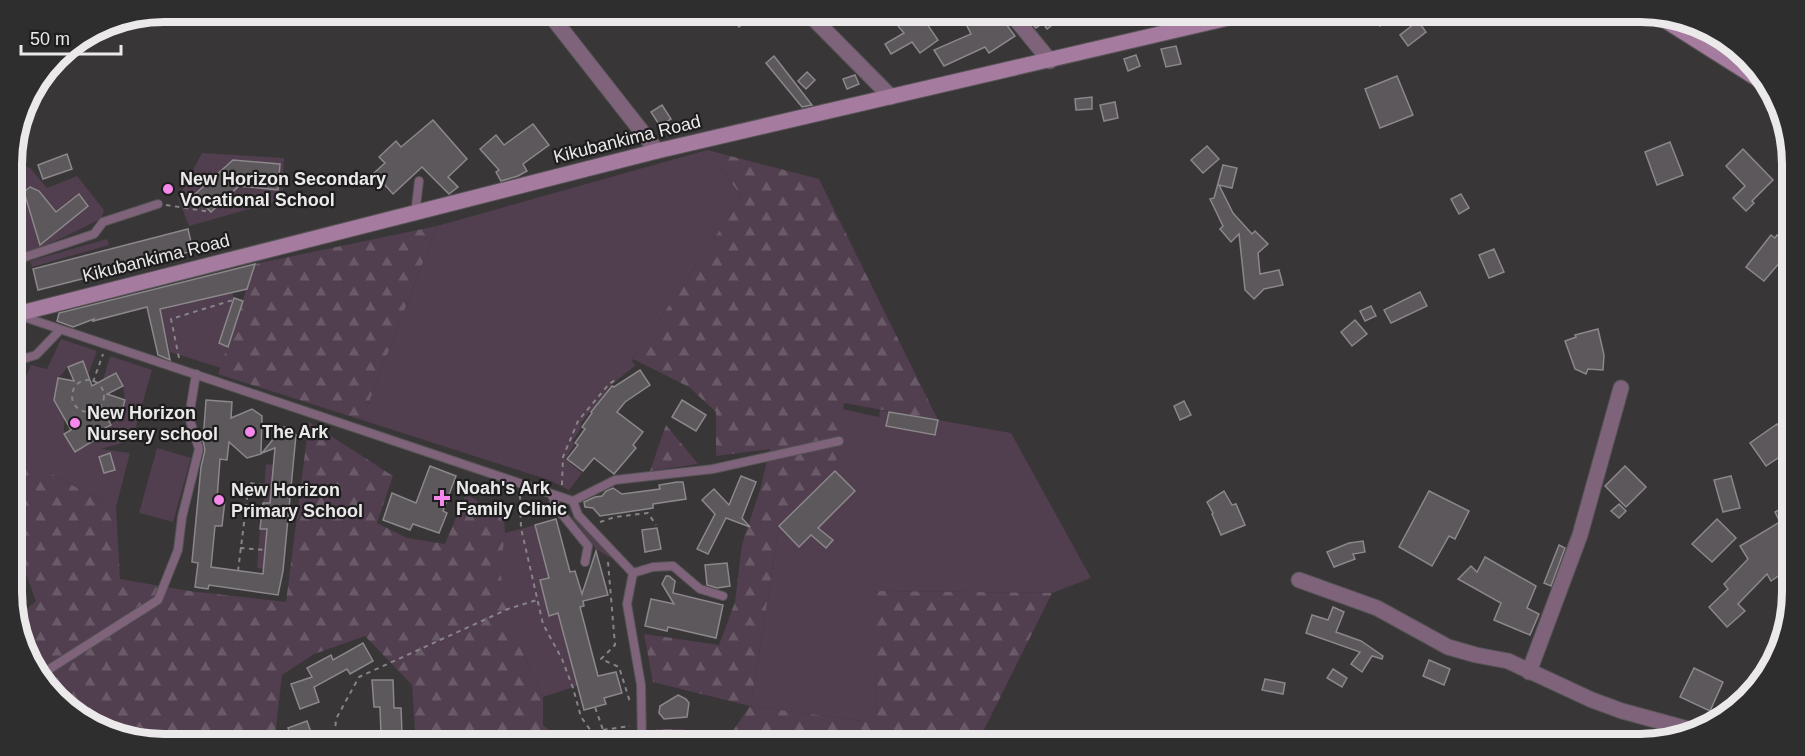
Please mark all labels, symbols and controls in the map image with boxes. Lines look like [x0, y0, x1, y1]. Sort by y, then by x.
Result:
scale bar [21, 18, 122, 56]
text: 50 m [30, 29, 70, 49]
street label: Kikubankima Road [551, 111, 703, 167]
place label: New Horizon Secondary Vocational School [180, 169, 386, 210]
marker: New Horizon Secondary Vocational School [161, 182, 175, 196]
street label: Kikubankima Road [80, 230, 232, 286]
place label: New Horizon Nursery school [87, 403, 218, 444]
marker: New Horizon Nursery school [68, 416, 82, 430]
place label: The Ark [262, 422, 329, 442]
marker: The Ark [243, 425, 257, 439]
place label: Noah's Ark Family Clinic [456, 478, 567, 519]
place label: New Horizon Primary School [231, 480, 363, 521]
marker: Noah's Ark Family Clinic [433, 489, 451, 507]
marker: New Horizon Primary School [212, 493, 226, 507]

